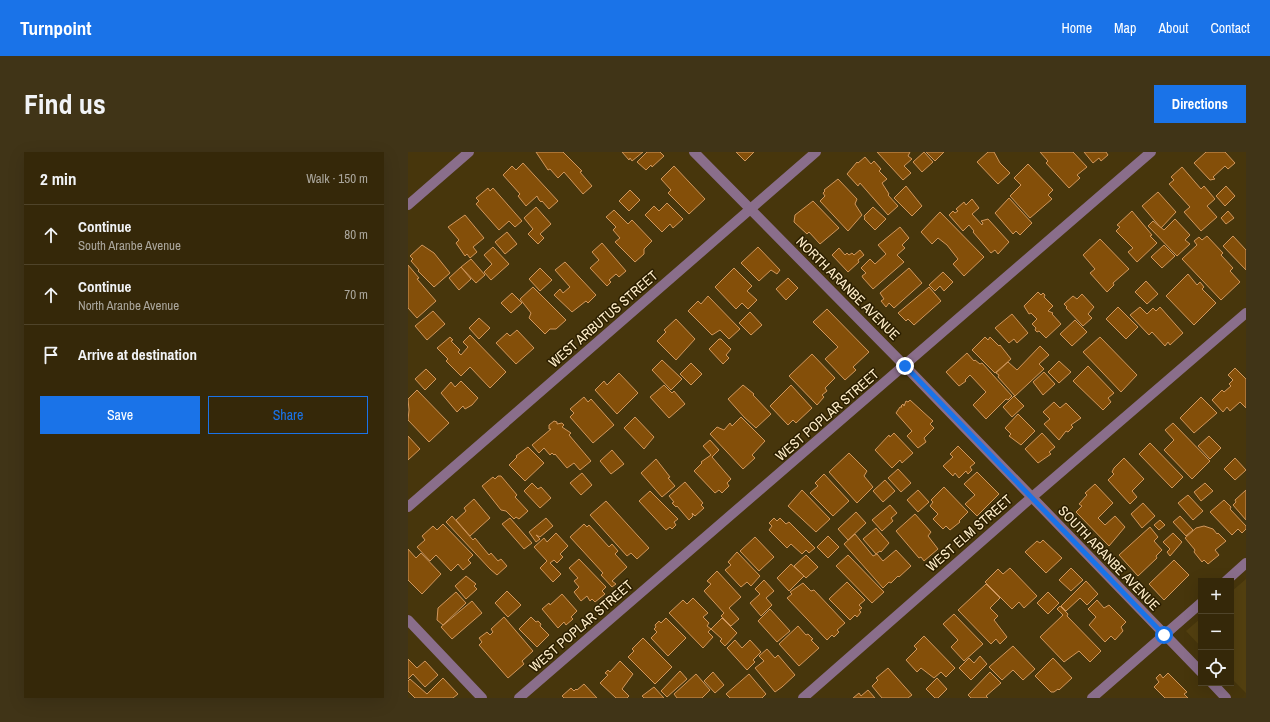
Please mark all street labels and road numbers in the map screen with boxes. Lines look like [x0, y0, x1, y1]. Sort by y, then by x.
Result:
street label: NORTH ARANBE AVENUE [792, 232, 904, 344]
street label: WEST ARBUTUS STREET [545, 267, 661, 371]
street label: WEST POPLAR STREET [772, 365, 882, 465]
street label: WEST ELM STREET [922, 491, 1016, 575]
street label: SOUTH ARANBE AVENUE [1054, 502, 1164, 614]
street label: WEST POPLAR STREET [526, 576, 636, 676]

